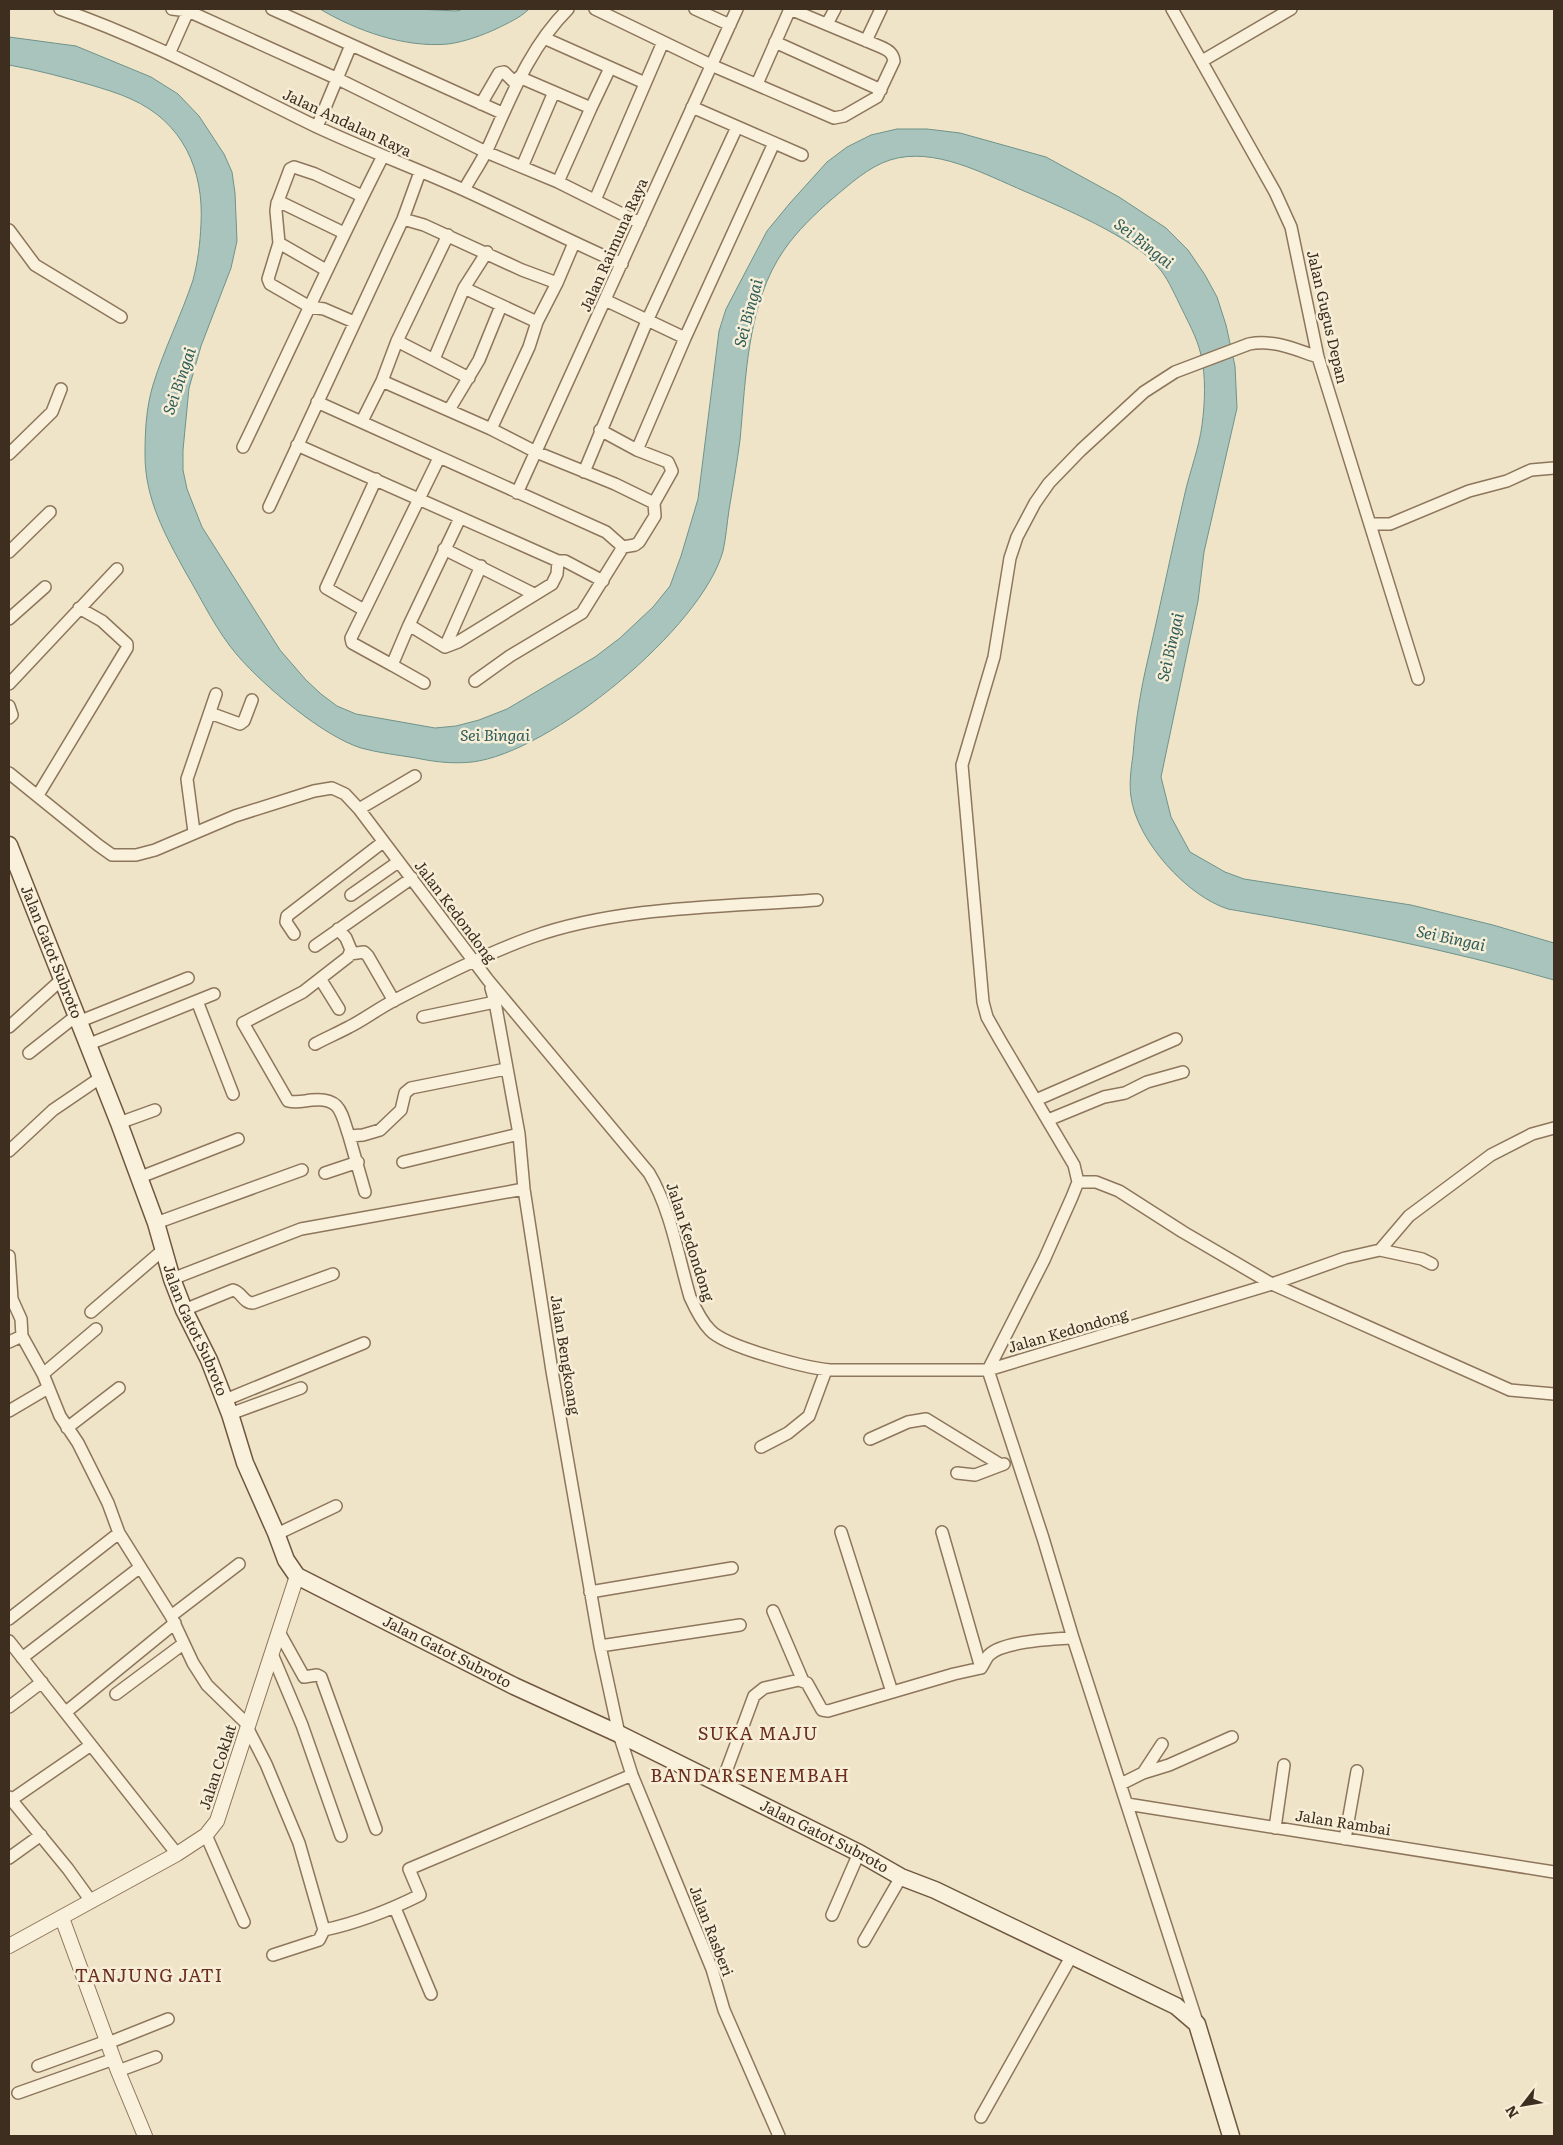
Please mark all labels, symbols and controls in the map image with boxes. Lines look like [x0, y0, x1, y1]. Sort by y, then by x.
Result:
street label: Jalan Andalan Raya [279, 82, 417, 162]
street label: Jalan Raimuna Raya [573, 173, 653, 315]
water label: Sei Bingai [1110, 211, 1180, 273]
street label: Jalan Gugus Depan [1302, 248, 1355, 386]
water label: Sei Bingai [726, 276, 768, 350]
water label: Sei Bingai [155, 343, 201, 418]
water label: Sei Bingai [1149, 610, 1189, 684]
water label: Sei Bingai [460, 722, 530, 746]
street label: Jalan Kedondong [410, 855, 503, 968]
street label: Jalan Gatot Subroto [16, 881, 90, 1022]
water label: Sei Bingai [1415, 918, 1488, 956]
street label: Jalan Kedondong [661, 1179, 722, 1305]
street label: Jalan Gatot Subroto [158, 1261, 235, 1399]
street label: Jalan Bengkoang [546, 1293, 587, 1417]
street label: Jalan Kedondong [1005, 1301, 1131, 1358]
street label: Jalan Gatot Subroto [379, 1608, 516, 1693]
district label: SUKA MAJU [698, 1719, 818, 1746]
street label: Jalan Coklat [192, 1721, 241, 1812]
district label: BANDARSENEMBAH [650, 1761, 850, 1788]
street label: Jalan Gatot Subroto [757, 1793, 894, 1878]
street label: Jalan Rambai [1294, 1803, 1393, 1840]
street label: Jalan Rasberi [685, 1882, 740, 1979]
district label: TANJUNG JATI [75, 1961, 223, 1988]
north arrow [1498, 2080, 1548, 2130]
text: N [1499, 2102, 1523, 2122]

